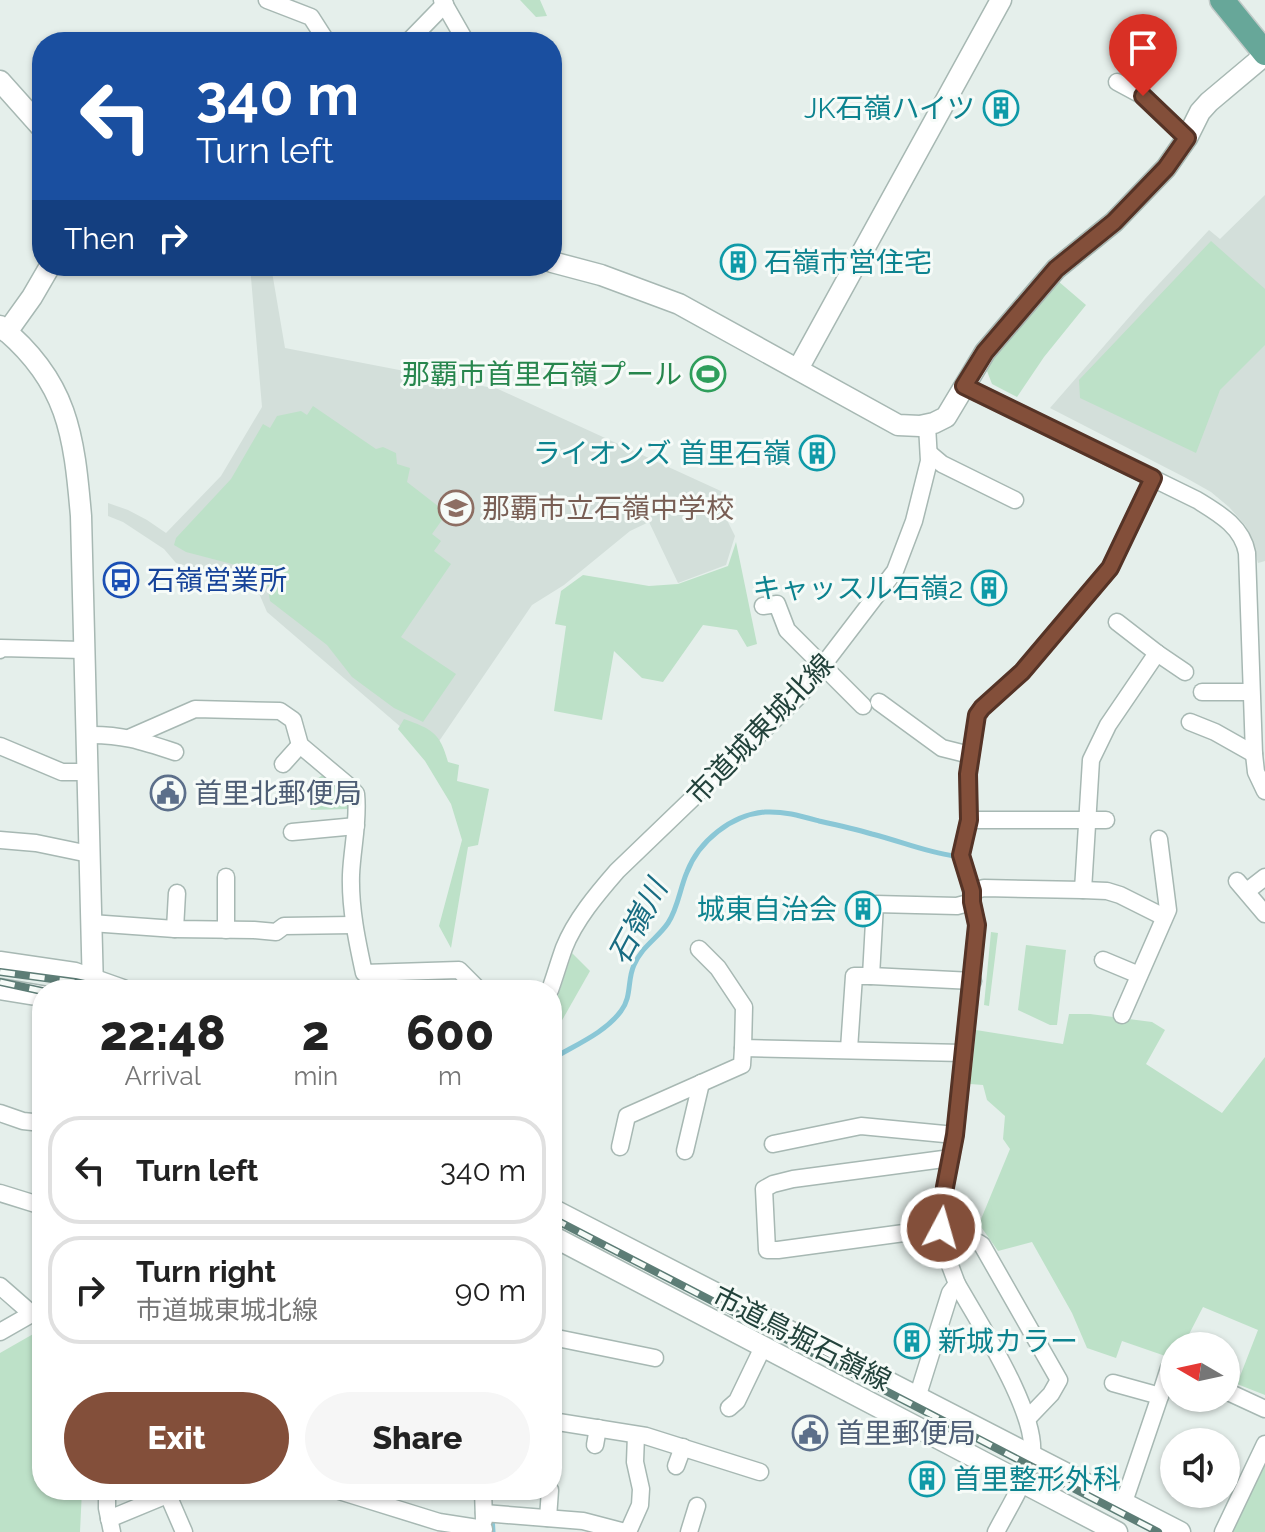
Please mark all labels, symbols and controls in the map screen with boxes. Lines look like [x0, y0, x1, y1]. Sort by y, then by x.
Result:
pin [1109, 14.0, 1177, 96]
icon: arrive [1121, 26, 1165, 70]
text: 340 m [196, 62, 359, 128]
icon: left [64, 64, 168, 168]
building icon: JK石嶺ハイツ [982, 89, 1020, 127]
place label: JK石嶺ハイツ [804, 92, 975, 125]
text: Turn left [196, 129, 334, 171]
icon: right [151, 216, 195, 260]
text: Then [64, 221, 135, 256]
building icon: 石嶺市営住宅 [719, 243, 757, 281]
place label: 石嶺市営住宅 [764, 246, 932, 279]
sports icon: 那覇市首里石嶺プール [689, 355, 727, 393]
place label: 那覇市首里石嶺プール [402, 358, 682, 391]
building icon: ライオンズ 首里石嶺 [798, 434, 836, 472]
place label: ライオンズ 首里石嶺 [532, 437, 791, 470]
school or university icon: 那覇市立石嶺中学校 [437, 489, 475, 527]
place label: 那覇市立石嶺中学校 [482, 492, 734, 525]
bus stop icon: 石嶺営業所 [102, 561, 140, 599]
place label: 石嶺営業所 [147, 564, 287, 597]
building icon: キャッスル石嶺2 [970, 569, 1008, 607]
place label: キャッスル石嶺2 [752, 572, 963, 605]
street label: 市道城東城北線 [680, 647, 840, 811]
public building icon: 首里北郵便局 [149, 774, 187, 812]
place label: 首里北郵便局 [194, 777, 362, 810]
water label: 石嶺川 [601, 871, 676, 970]
building icon: 城東自治会 [844, 890, 882, 928]
place label: 城東自治会 [697, 893, 837, 926]
text: 22:48 [100, 1005, 226, 1061]
text: 2 [302, 1005, 330, 1061]
text: 600 [406, 1005, 494, 1061]
text: Arrival [125, 1061, 201, 1091]
text: min [293, 1061, 338, 1091]
text: m [438, 1061, 462, 1091]
icon: left [68, 1148, 112, 1192]
text: Turn left [136, 1153, 258, 1188]
text: 340 m [440, 1153, 526, 1188]
position arrow [899, 1186, 983, 1270]
text: Turn right [136, 1254, 276, 1289]
icon: right [68, 1268, 112, 1312]
text: 90 m [455, 1273, 526, 1308]
street label: 市道鳥堀石嶺線 [707, 1279, 897, 1398]
text: 市道城東城北線 [136, 1295, 318, 1325]
building icon: 新城カラー [893, 1322, 931, 1360]
place label: 新城カラー [938, 1325, 1078, 1358]
north arrow [1160, 1332, 1240, 1412]
map controls [1160, 1332, 1240, 1508]
button: Exit [64, 1392, 289, 1484]
button: Share [305, 1392, 530, 1484]
public building icon: 首里郵便局 [791, 1414, 829, 1452]
place label: 首里郵便局 [836, 1417, 976, 1450]
button: sound [1160, 1428, 1240, 1508]
building icon: 首里整形外科 [908, 1460, 946, 1498]
place label: 首里整形外科 [953, 1463, 1121, 1496]

